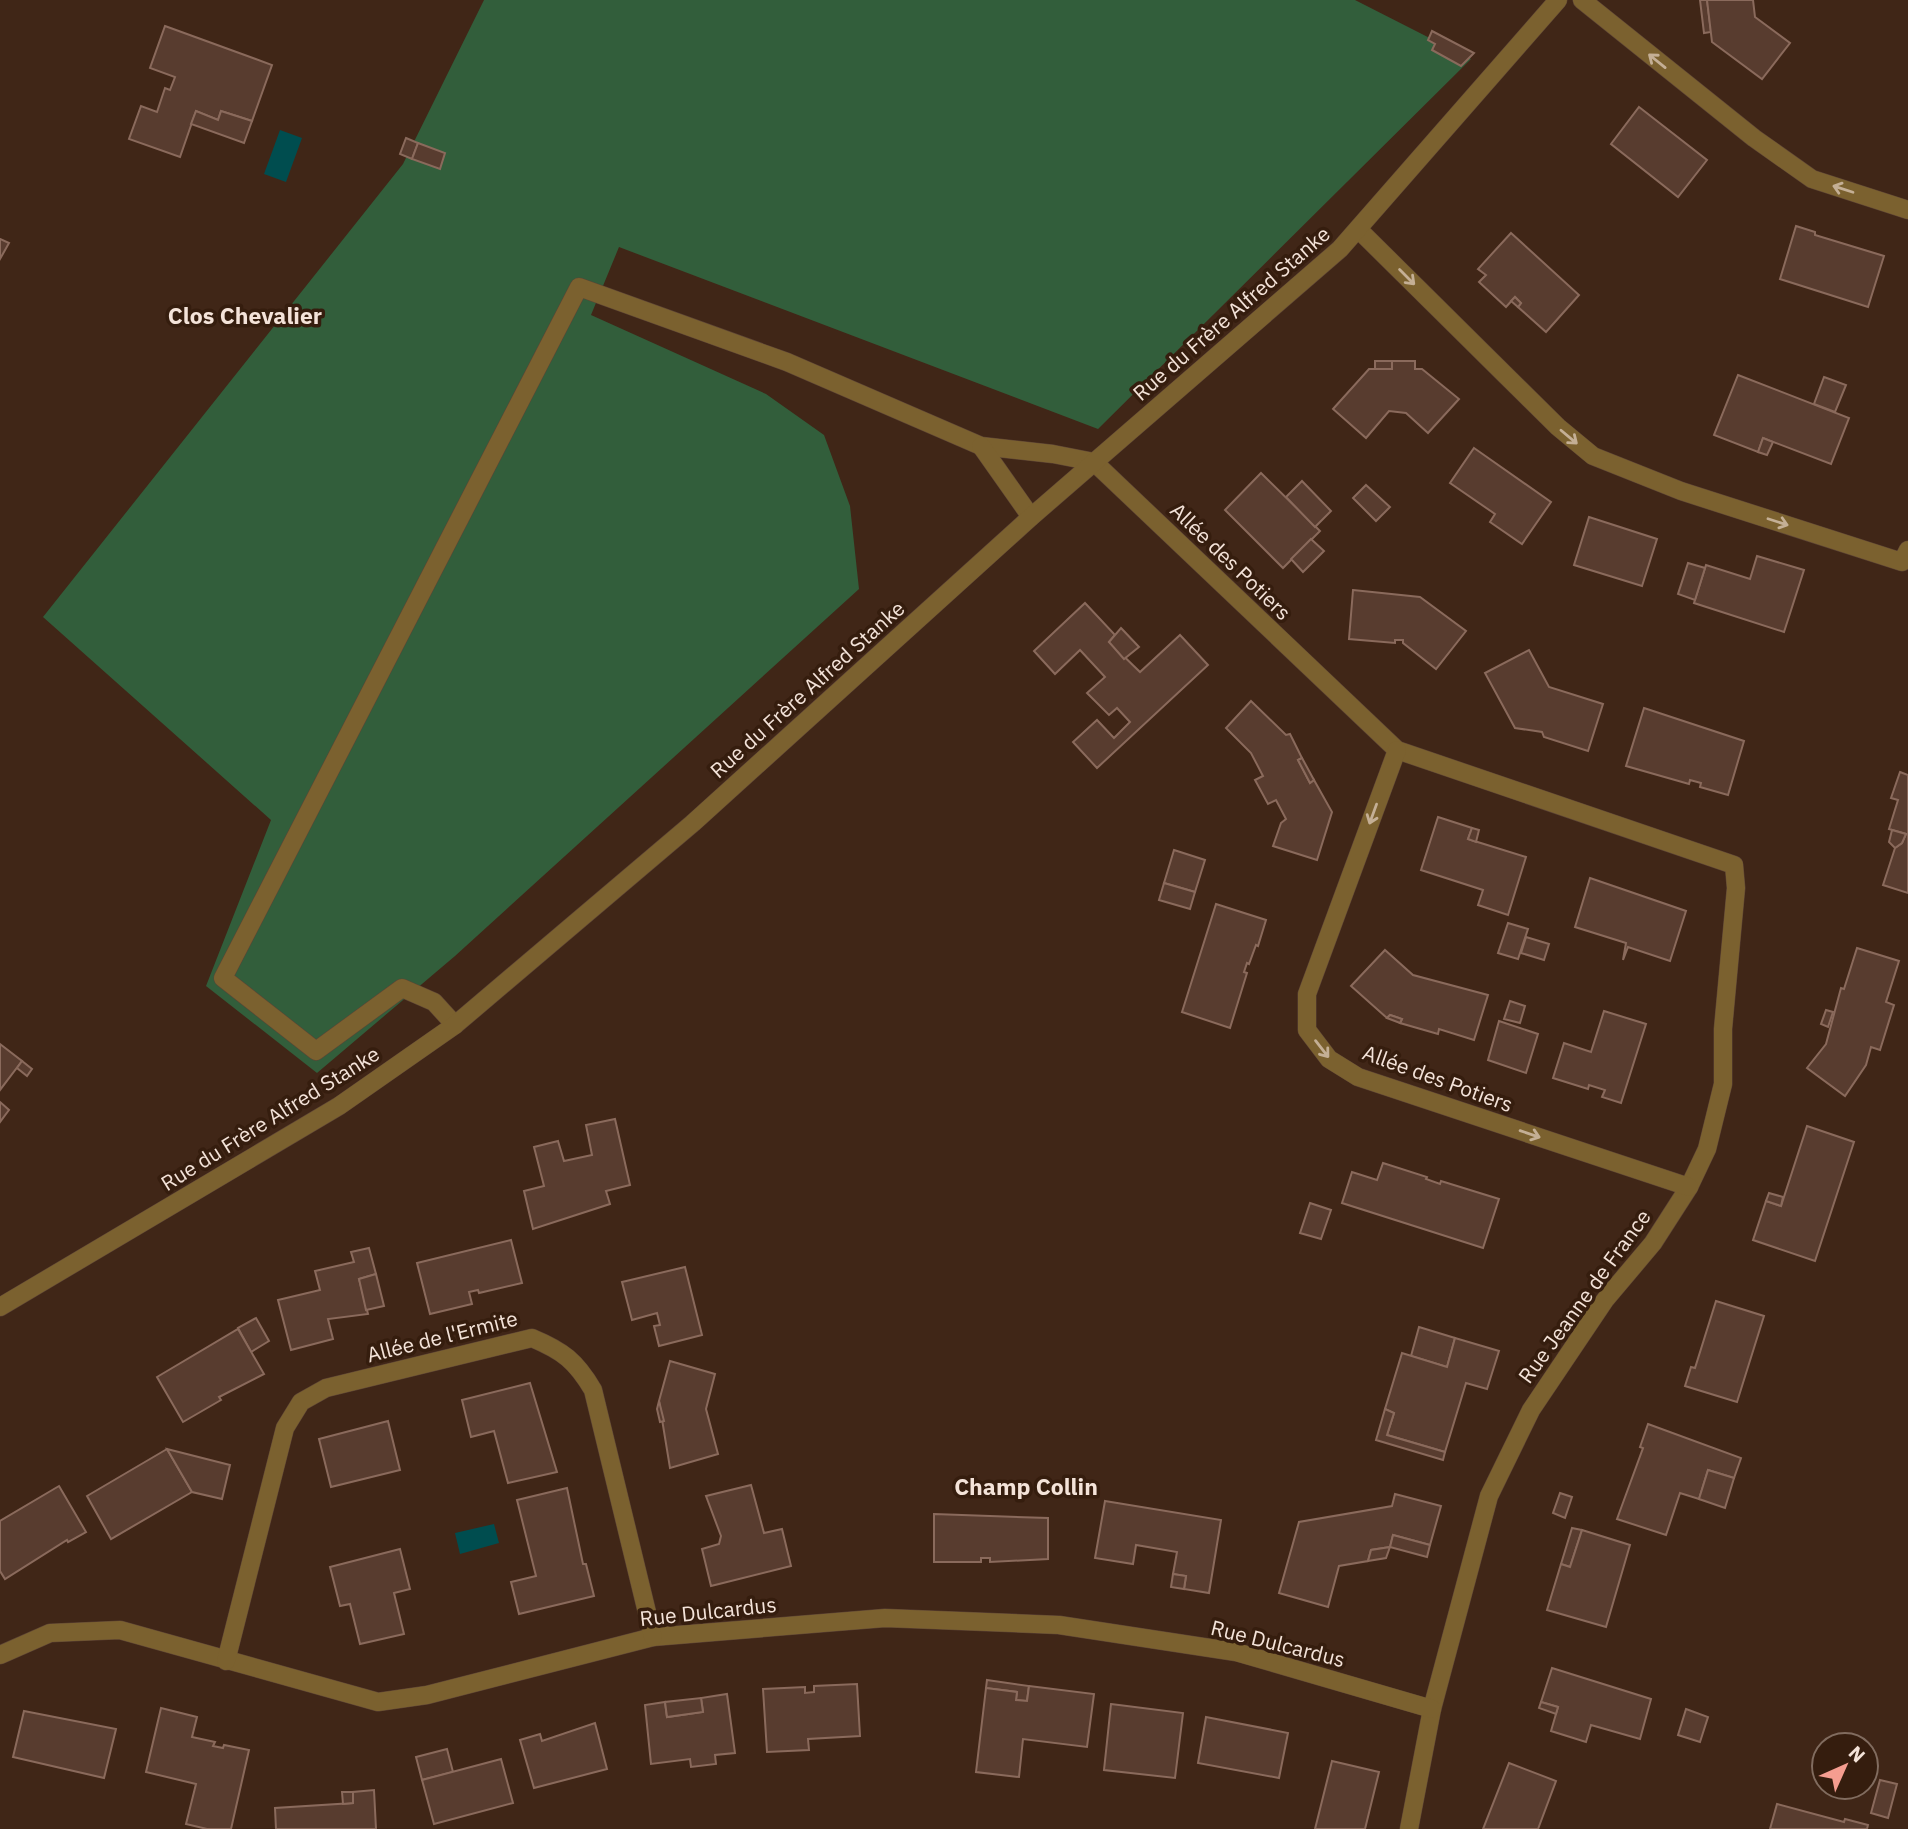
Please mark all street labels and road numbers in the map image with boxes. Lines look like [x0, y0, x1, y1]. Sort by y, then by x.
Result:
street label: Rue du Frère Alfred Stanke [1126, 220, 1336, 406]
street label: Allée des Potiers [1165, 496, 1297, 626]
street label: Rue du Frère Alfred Stanke [704, 594, 910, 784]
street label: Allée des Potiers [1359, 1038, 1517, 1118]
street label: Rue du Frère Alfred Stanke [155, 1039, 385, 1197]
street label: Rue Jeanne de France [1511, 1203, 1657, 1389]
street label: Allée de l'Ermite [364, 1304, 520, 1368]
street label: Rue Dulcardus [638, 1590, 778, 1632]
street label: Rue Dulcardus [1208, 1613, 1348, 1673]

